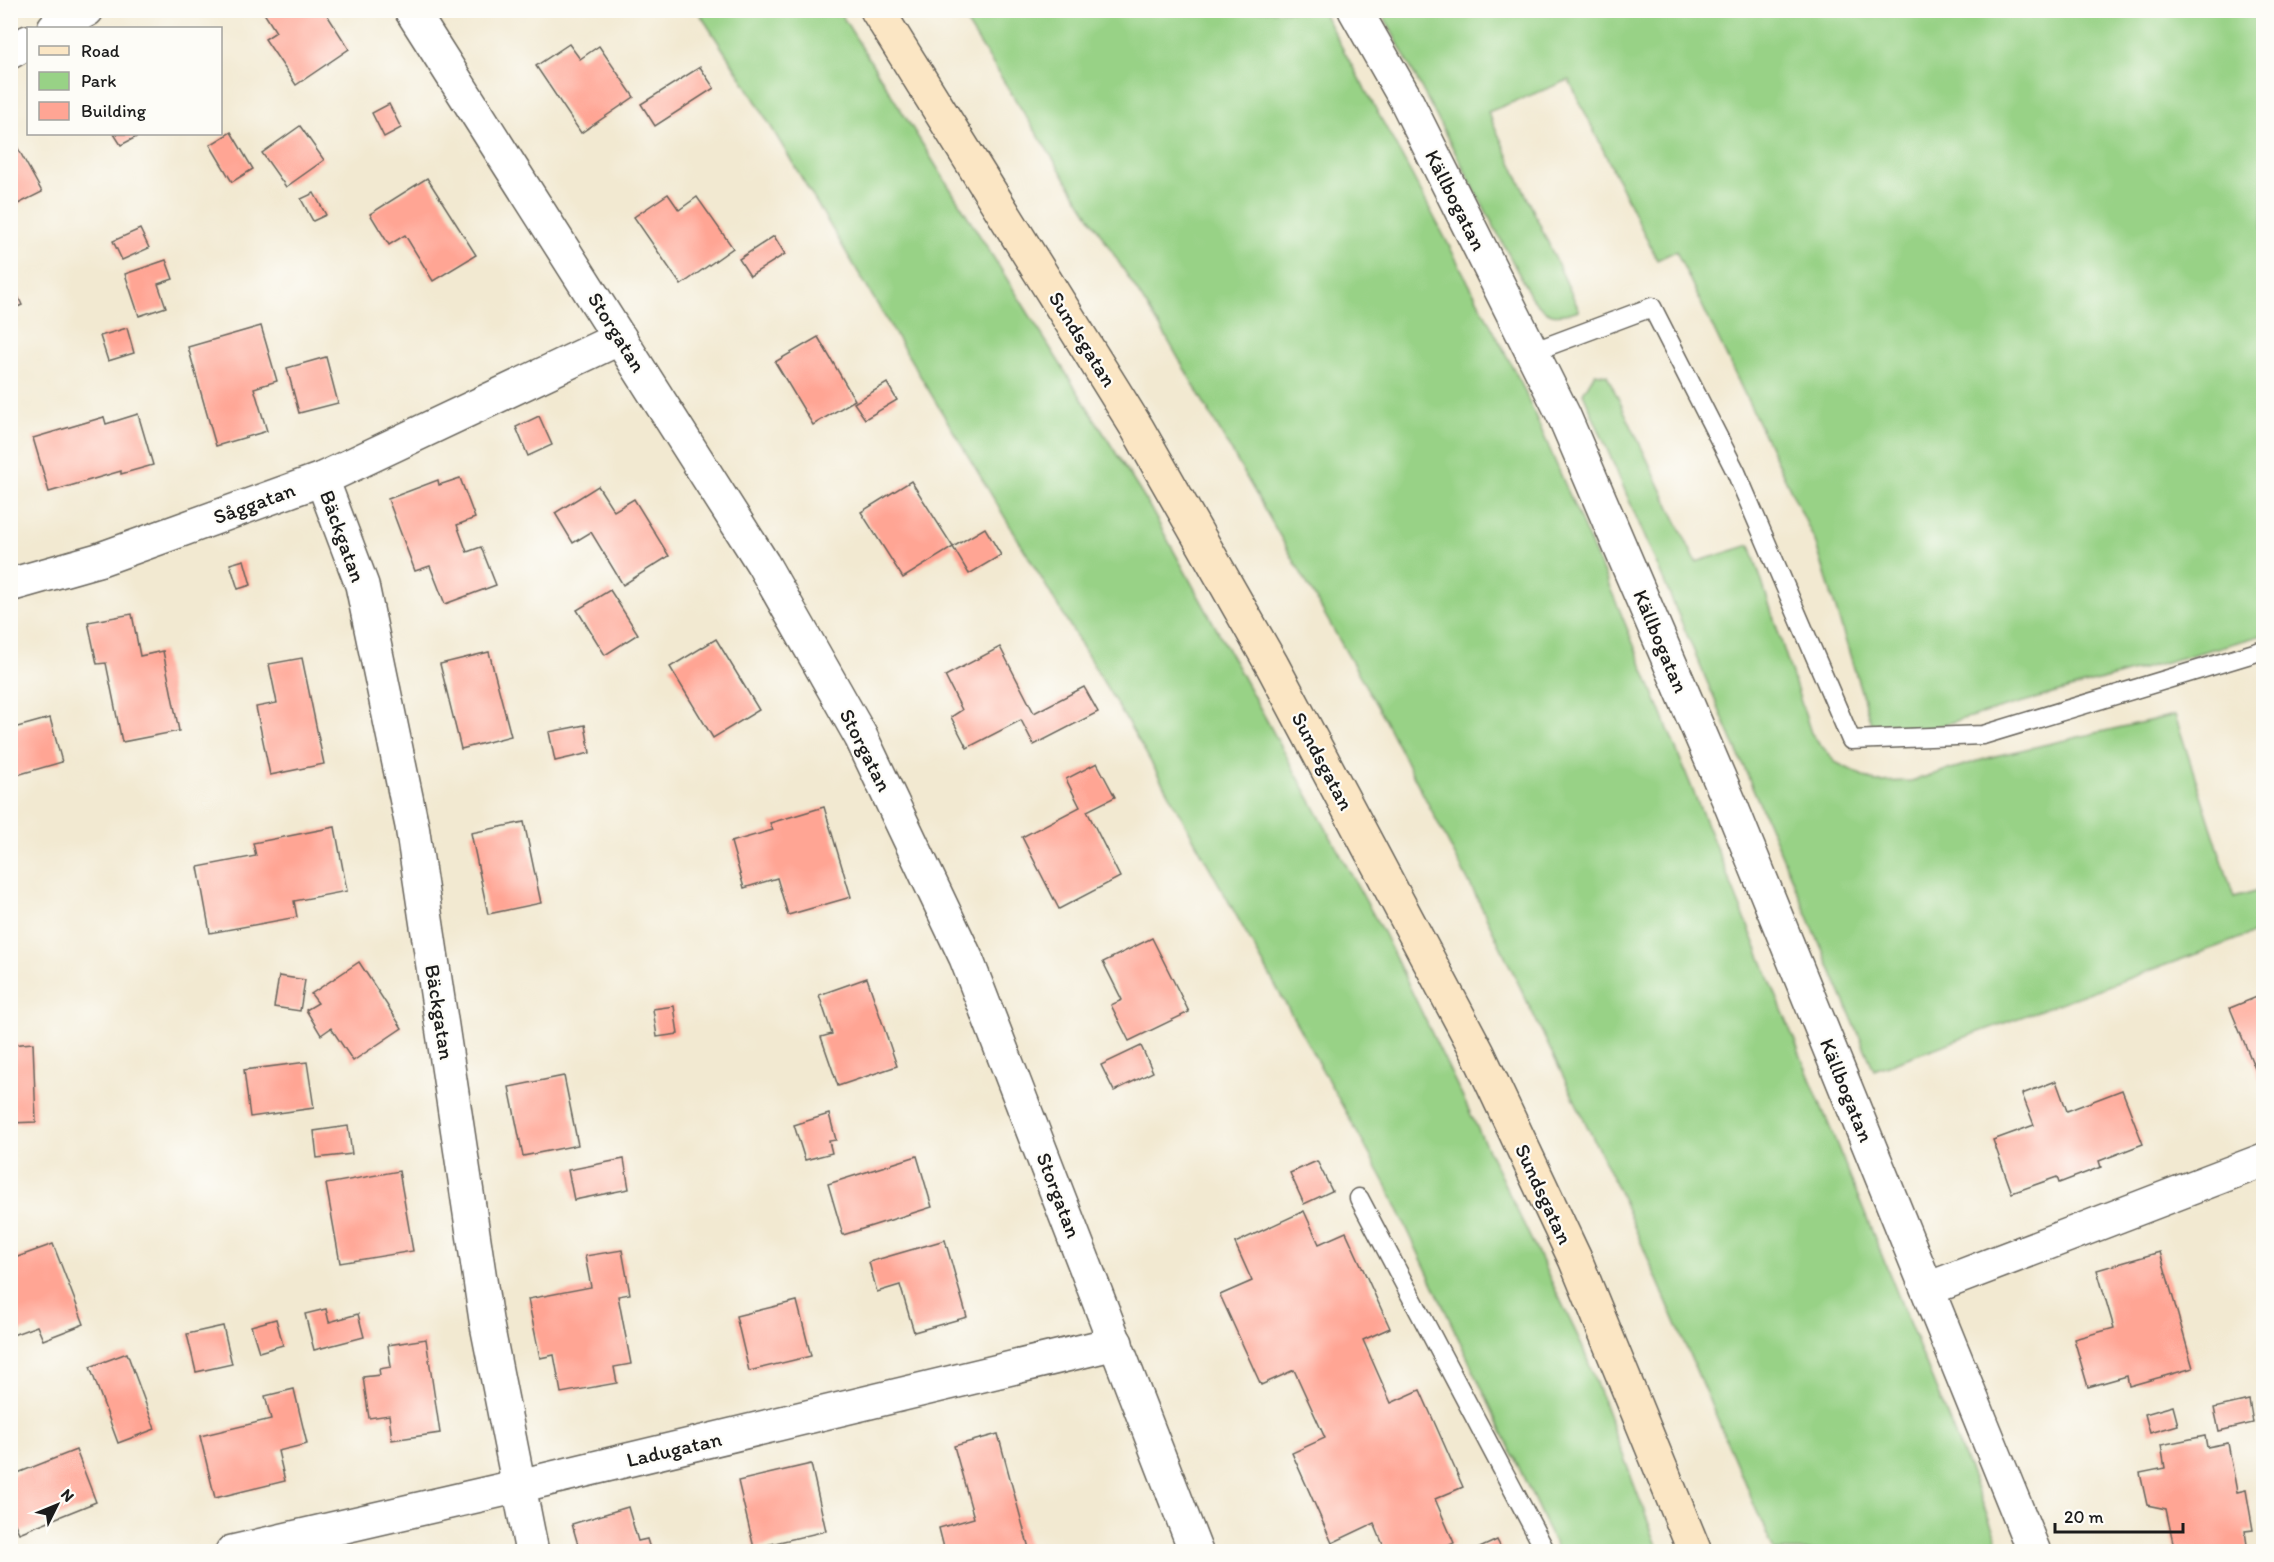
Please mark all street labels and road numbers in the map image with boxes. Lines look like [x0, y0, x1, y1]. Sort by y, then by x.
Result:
street label: Källbogatan [1420, 145, 1492, 255]
street label: Storgatan [583, 287, 651, 377]
street label: Sundsgatan [1044, 287, 1122, 391]
street label: Såggatan [210, 477, 298, 529]
street label: Bäckgatan [315, 487, 371, 585]
street label: Källbogatan [1628, 586, 1694, 696]
street label: Storgatan [835, 704, 897, 796]
street label: Sundsgatan [1287, 708, 1359, 815]
street label: Bäckgatan [420, 963, 460, 1061]
street label: Källbogatan [1815, 1034, 1879, 1146]
street label: Sundsgatan [1510, 1140, 1578, 1248]
street label: Storgatan [1031, 1149, 1087, 1241]
street label: Ladugatan [624, 1426, 724, 1472]

